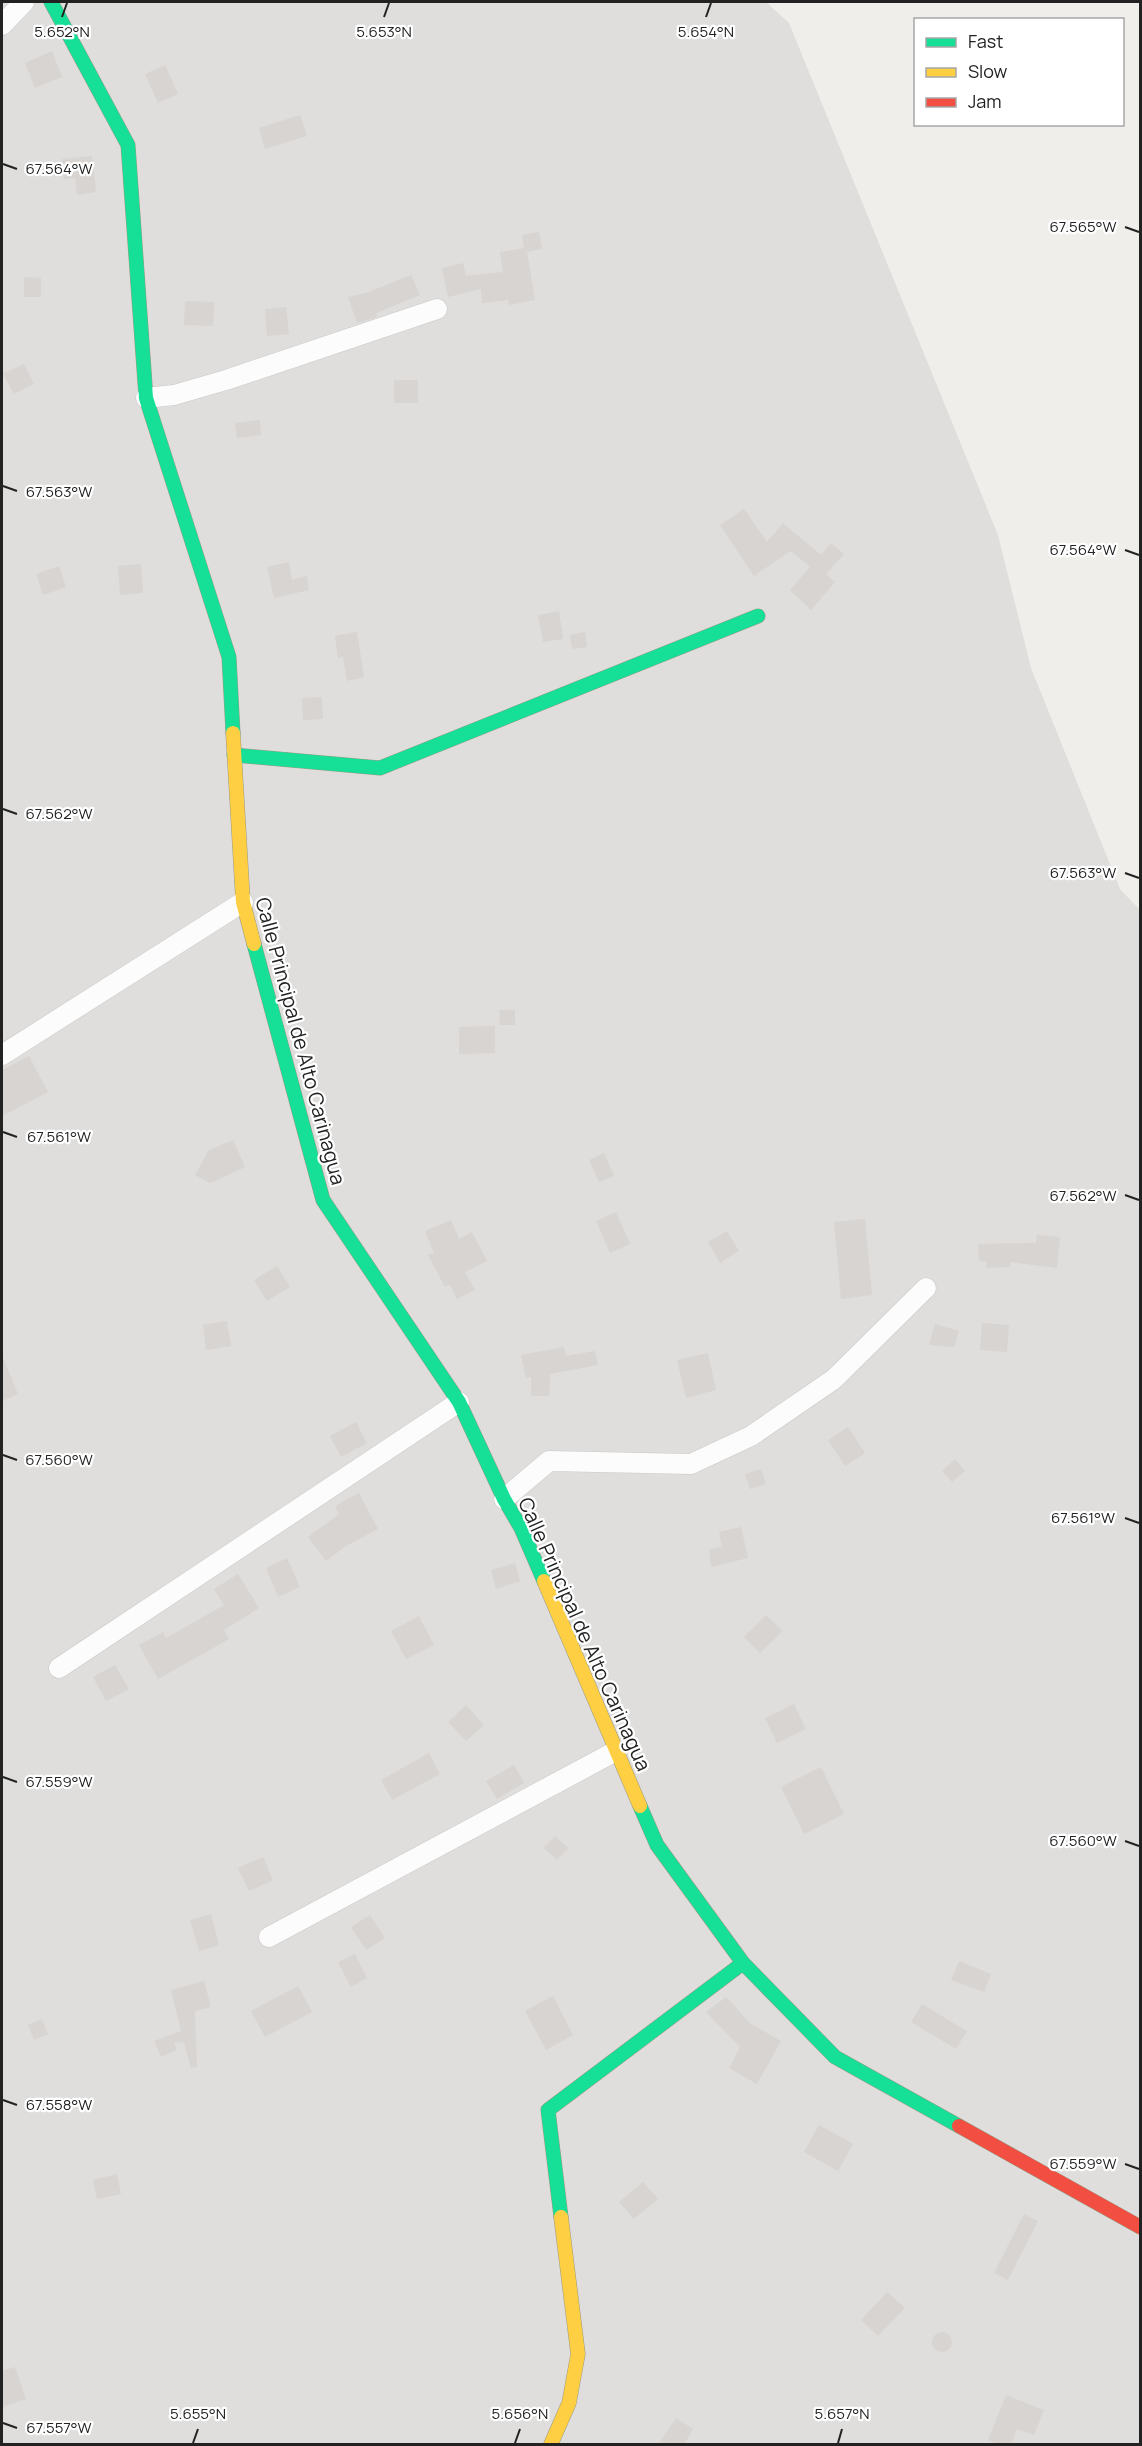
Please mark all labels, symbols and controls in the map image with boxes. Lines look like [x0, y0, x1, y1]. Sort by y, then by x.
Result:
legend [914, 18, 1124, 126]
text: 5.652°N [34, 21, 90, 42]
text: 5.653°N [356, 21, 412, 42]
text: 5.654°N [678, 21, 734, 42]
text: Fast [968, 29, 1003, 53]
text: Slow [968, 59, 1008, 83]
text: Jam [968, 89, 1002, 113]
text: 67.564°W [25, 158, 93, 179]
text: 67.565°W [1049, 216, 1117, 237]
text: 67.563°W [26, 481, 92, 502]
text: 67.564°W [1049, 539, 1117, 560]
text: 67.562°W [26, 803, 92, 824]
text: 67.563°W [1050, 862, 1116, 883]
street label: Calle Principal de Alto Carinagua [250, 894, 352, 1188]
text: 67.561°W [27, 1126, 91, 1147]
text: 67.562°W [1050, 1185, 1116, 1206]
text: 67.560°W [25, 1449, 93, 1470]
street label: Calle Principal de Alto Carinagua [512, 1493, 658, 1775]
text: 67.561°W [1051, 1507, 1115, 1528]
text: 67.559°W [25, 1771, 93, 1792]
text: 67.560°W [1049, 1830, 1117, 1851]
text: 67.558°W [26, 2094, 92, 2115]
text: 67.559°W [1049, 2153, 1117, 2174]
text: 5.655°N [170, 2403, 226, 2424]
text: 5.656°N [492, 2403, 548, 2424]
text: 5.657°N [815, 2403, 869, 2424]
text: 67.557°W [26, 2417, 92, 2438]

